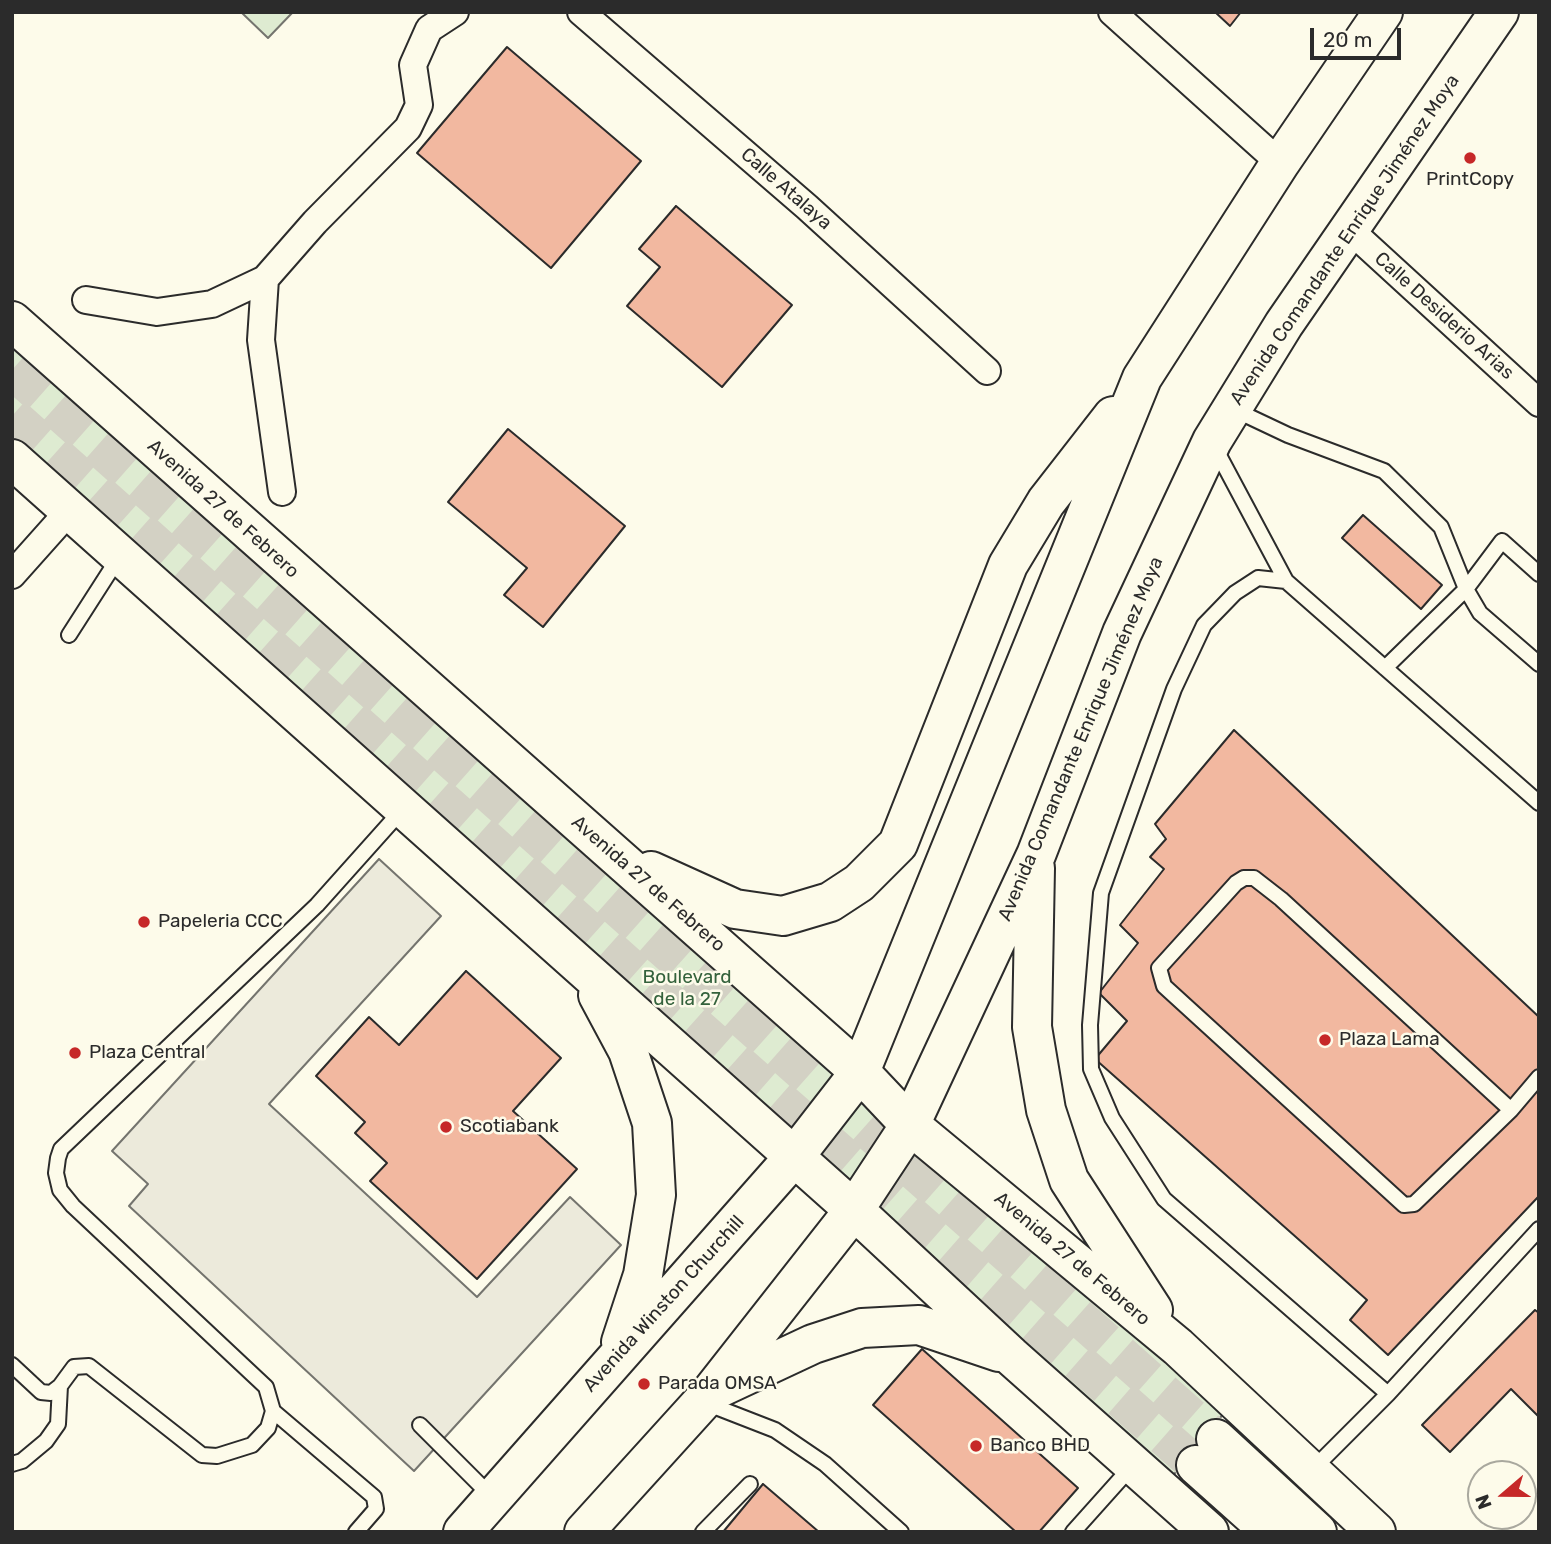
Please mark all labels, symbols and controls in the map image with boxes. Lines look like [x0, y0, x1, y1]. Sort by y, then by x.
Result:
scale bar [1313, 14, 1404, 58]
text: 20 m [1323, 27, 1372, 52]
street label: Avenida Comandante Enrique Jiménez Moya [1225, 70, 1465, 410]
street label: Calle Atalaya [736, 143, 836, 235]
marker: PrintCopy [1462, 150, 1478, 166]
place label: PrintCopy [1426, 169, 1514, 191]
street label: Calle Desiderio Arias [1370, 247, 1518, 385]
street label: Avenida 27 de Febrero [143, 435, 303, 583]
street label: Avenida Comandante Enrique Jiménez Moya [994, 553, 1168, 925]
street label: Avenida 27 de Febrero [567, 811, 729, 957]
place label: Papeleria CCC [158, 911, 283, 933]
marker: Papeleria CCC [136, 914, 152, 930]
park label: Boulevard de la 27 [643, 967, 731, 1011]
place label: Plaza Lama [1339, 1029, 1440, 1051]
marker: Plaza Lama [1317, 1032, 1333, 1048]
place label: Plaza Central [89, 1042, 205, 1064]
marker: Plaza Central [67, 1045, 83, 1061]
place label: Scotiabank [460, 1116, 559, 1138]
marker: Scotiabank [438, 1119, 454, 1135]
street label: Avenida 27 de Febrero [990, 1187, 1154, 1331]
street label: Avenida Winston Churchill [579, 1211, 749, 1397]
place label: Parada OMSA [658, 1373, 777, 1395]
marker: Parada OMSA [636, 1376, 652, 1392]
place label: Banco BHD [990, 1435, 1090, 1457]
marker: Banco BHD [968, 1438, 984, 1454]
north arrow [1467, 1460, 1537, 1530]
text: N [1471, 1491, 1497, 1512]

